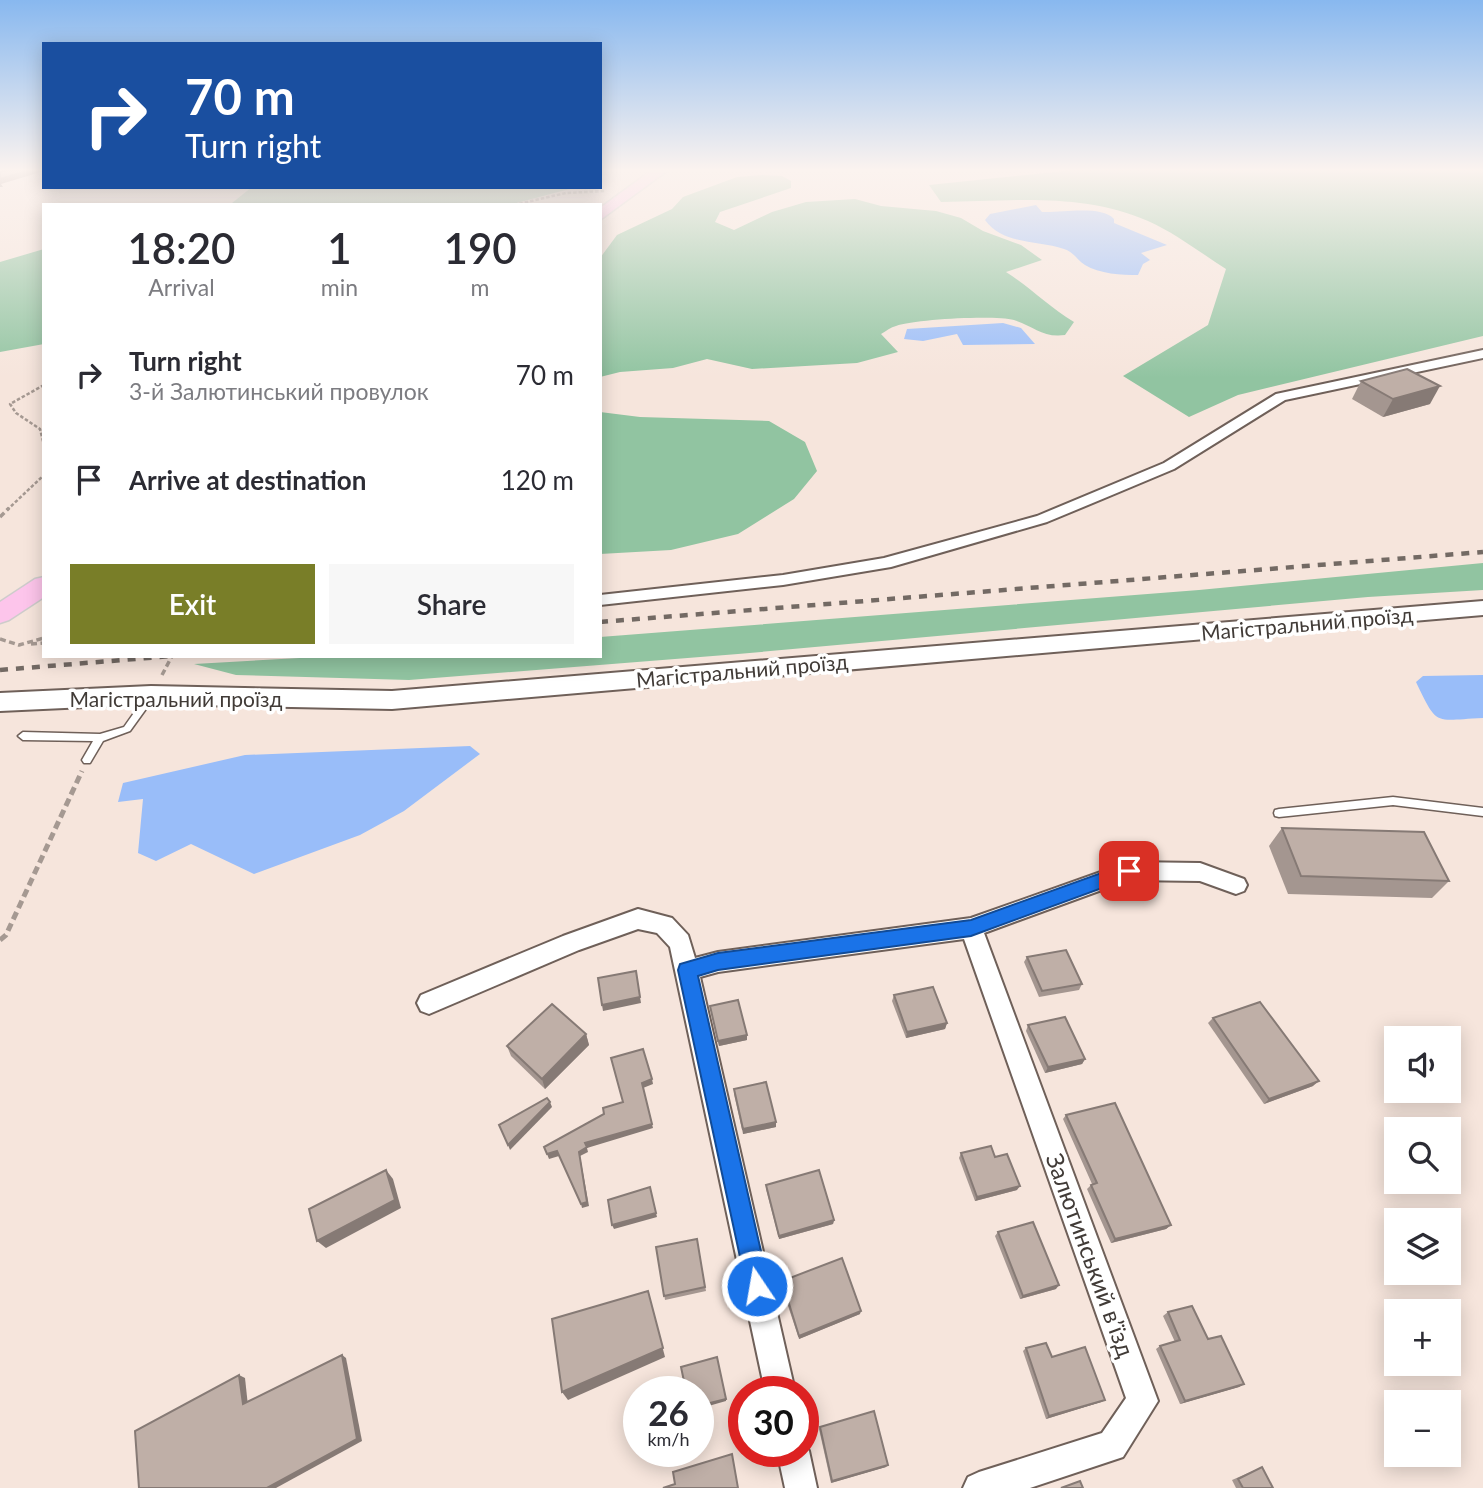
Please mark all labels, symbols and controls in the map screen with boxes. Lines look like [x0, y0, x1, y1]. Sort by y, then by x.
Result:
text: 70 m [185, 67, 295, 125]
icon: right [70, 70, 161, 161]
text: Turn right [185, 126, 321, 165]
text: 18:20 [127, 223, 235, 273]
text: 1 [327, 223, 352, 273]
text: 190 [444, 223, 517, 273]
text: Arrival [148, 273, 215, 301]
text: min [321, 273, 358, 301]
text: m [471, 273, 490, 301]
text: Turn right [129, 345, 242, 377]
icon: right [70, 356, 108, 394]
text: 70 m [516, 359, 574, 391]
text: 3-й Залютинський провулок [129, 377, 429, 405]
icon: arrive [70, 461, 108, 499]
text: Arrive at destination [129, 464, 366, 496]
text: 120 m [501, 464, 574, 496]
button: Exit [70, 564, 315, 644]
button: Share [329, 564, 574, 644]
street label: Магістральний проїзд [1200, 601, 1414, 645]
street label: Магістральний проїзд [635, 648, 849, 692]
street label: Магістральний проїзд [70, 686, 282, 711]
pin [1099, 841, 1159, 901]
icon: arrive [1110, 852, 1148, 890]
map controls [1384, 1026, 1461, 1467]
button: sound [1384, 1026, 1461, 1103]
button: search [1384, 1117, 1461, 1194]
street label: Залютинський в’їзд [1041, 1149, 1141, 1361]
button: layers [1384, 1208, 1461, 1285]
position arrow [720, 1249, 794, 1323]
button: + [1384, 1299, 1461, 1376]
speed limit sign: 30 [728, 1376, 819, 1467]
button: − [1384, 1390, 1461, 1467]
text: 26 [648, 1391, 689, 1433]
text: km/h [647, 1428, 690, 1450]

